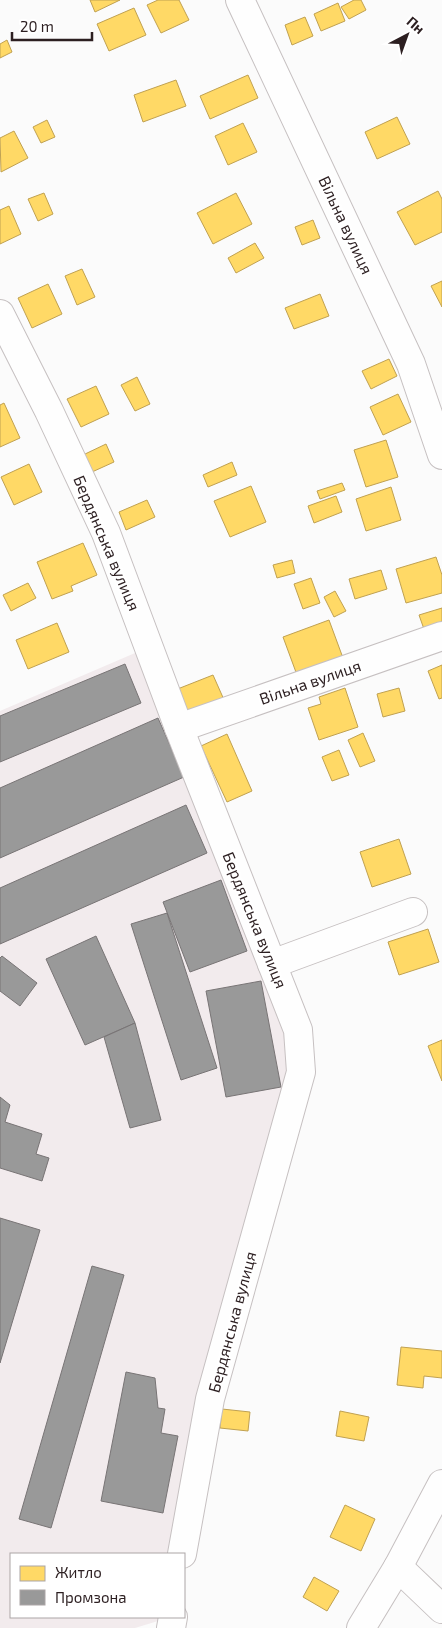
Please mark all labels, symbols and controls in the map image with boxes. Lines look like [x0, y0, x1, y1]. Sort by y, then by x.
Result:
scale bar [12, 10, 92, 42]
north arrow [382, 10, 432, 60]
text: Пн [403, 12, 428, 37]
text: 20 m [20, 17, 54, 35]
street label: Вільна вулиця [314, 173, 378, 277]
street label: Бердянська вулиця [69, 472, 145, 614]
street label: Вільна вулиця [257, 655, 363, 709]
street label: Бердянська вулиця [218, 849, 292, 991]
street label: Бердянська вулиця [204, 1249, 260, 1395]
legend [10, 1553, 185, 1618]
text: Житло [55, 1563, 102, 1581]
text: Промзона [55, 1588, 127, 1606]

